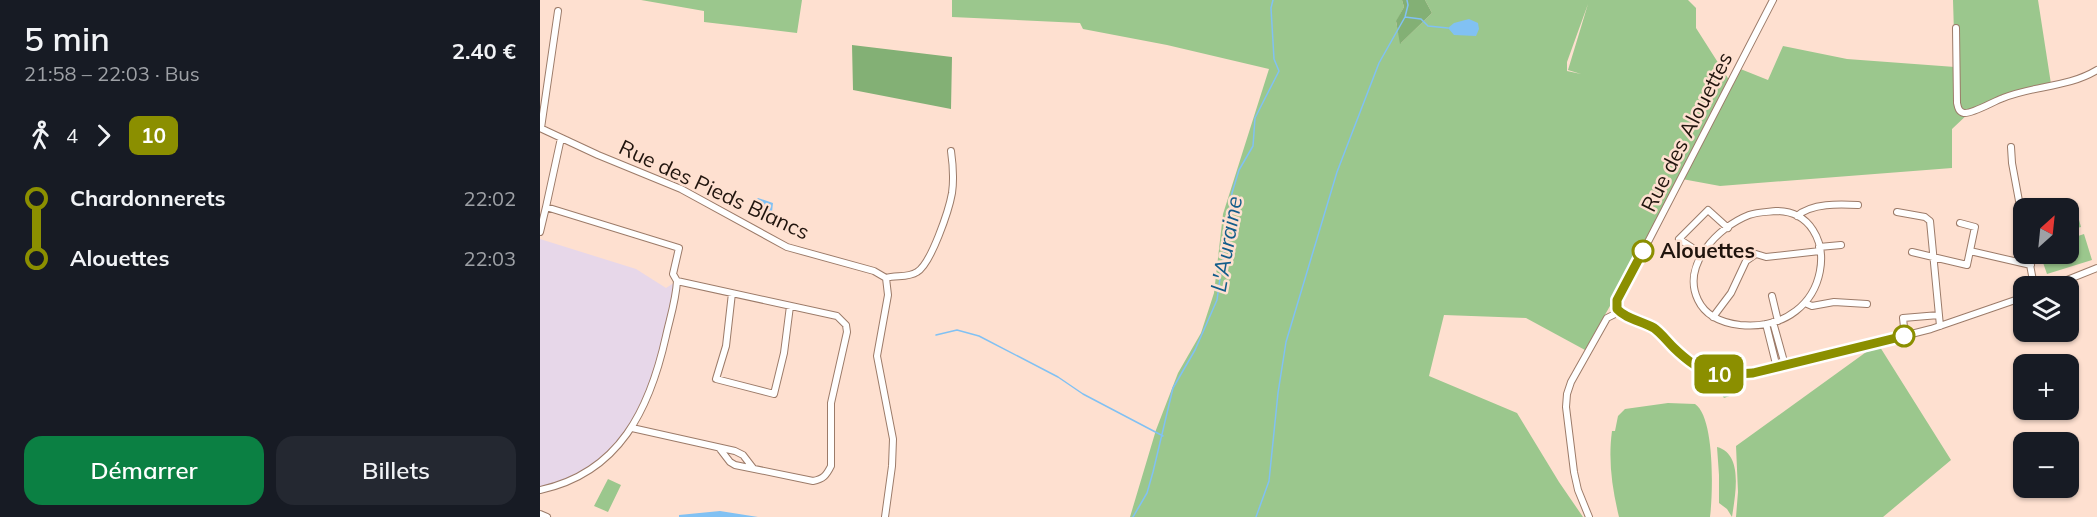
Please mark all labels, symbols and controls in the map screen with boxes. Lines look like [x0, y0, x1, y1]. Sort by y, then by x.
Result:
text: 5 min [24, 18, 110, 59]
text: 2.40 € [452, 37, 516, 65]
street label: Rue des Alouettes [1635, 47, 1738, 216]
text: 21:58 – 22:03 · Bus [24, 61, 200, 86]
icon: walk [24, 119, 57, 152]
icon: forward [87, 119, 120, 152]
text: 10 [141, 122, 166, 148]
text: 4 [66, 123, 78, 148]
street label: Rue des Pieds Blancs [615, 134, 814, 245]
text: Chardonnerets [70, 184, 226, 212]
text: 22:02 [463, 186, 516, 211]
water label: L'Auraine [1204, 194, 1248, 294]
north arrow [2013, 198, 2079, 264]
map controls [2013, 198, 2079, 498]
place label: Alouettes [1660, 237, 1755, 263]
marker: Alouettes [1632, 240, 1654, 262]
text: Alouettes [70, 244, 169, 272]
text: 22:03 [463, 246, 516, 271]
button: layers [2013, 276, 2079, 342]
unlabelled marker [1893, 325, 1915, 347]
line badge: 10 [1692, 354, 1746, 394]
button: + [2013, 354, 2079, 420]
text: 10 [1706, 361, 1732, 387]
button: − [2013, 432, 2079, 498]
button: Démarrer [24, 436, 264, 505]
button: Billets [276, 436, 516, 505]

